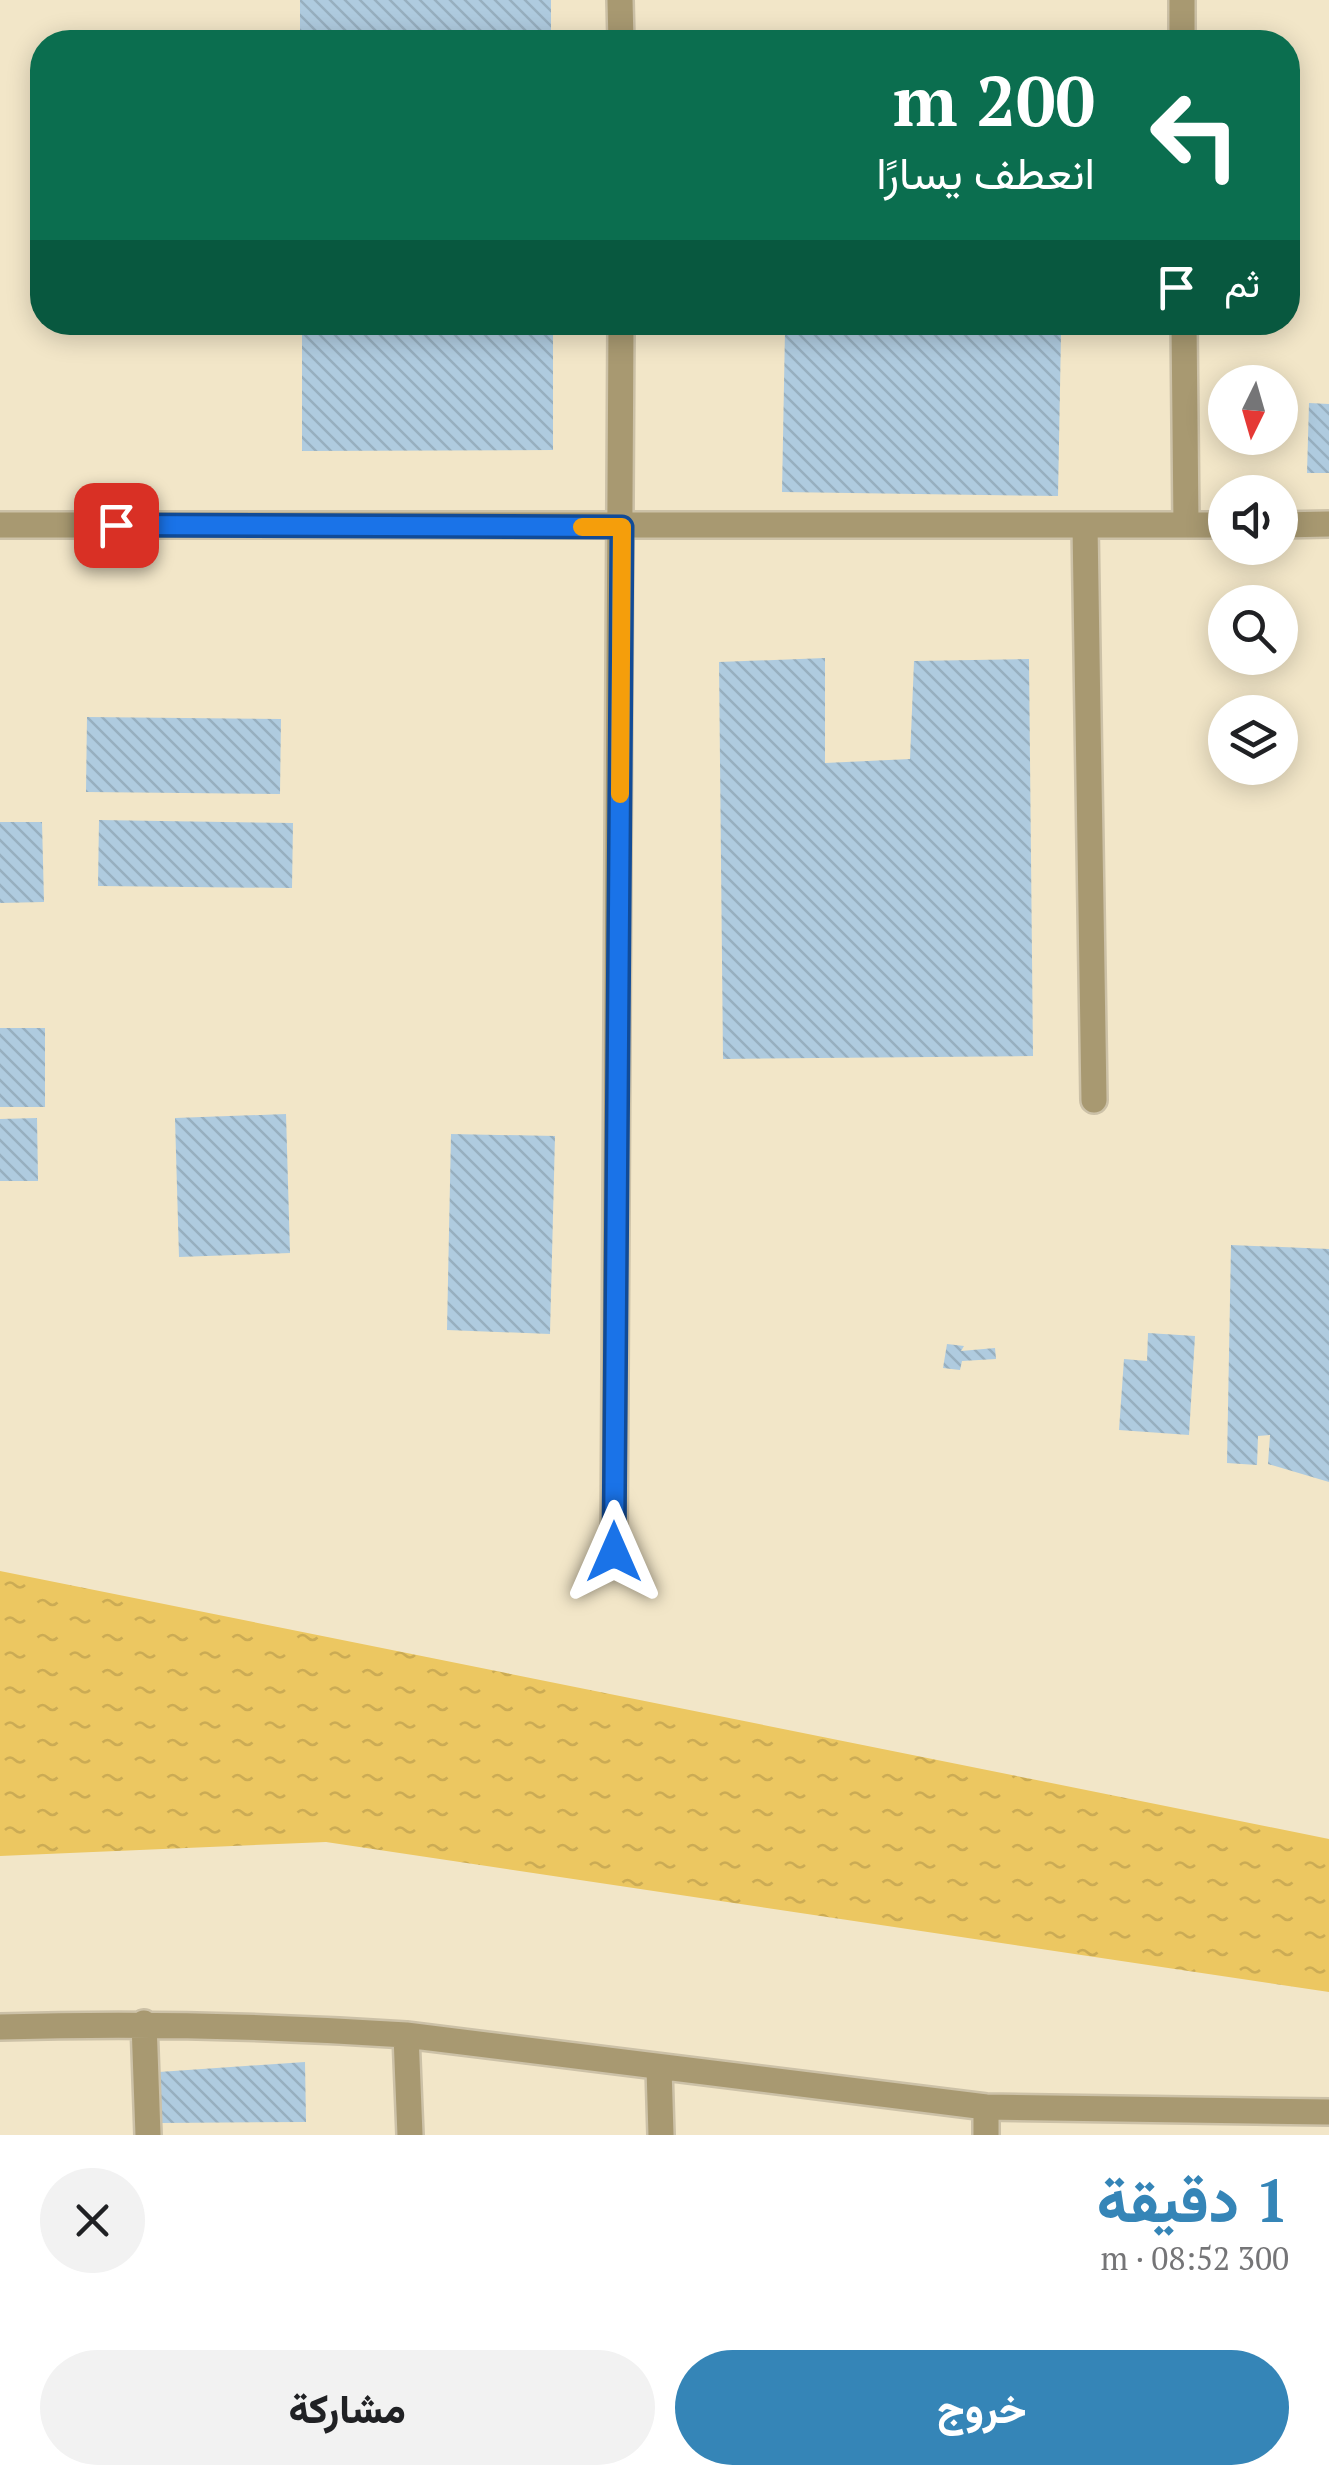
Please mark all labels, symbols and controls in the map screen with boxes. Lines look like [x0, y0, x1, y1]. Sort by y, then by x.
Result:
text: 200 m [893, 53, 1095, 146]
icon: left [1130, 70, 1260, 200]
text: انعطف يسارًا [876, 142, 1095, 202]
text: ثم [1224, 258, 1260, 308]
icon: arrive [1149, 260, 1204, 315]
north arrow [1208, 365, 1298, 455]
map controls [1208, 365, 1298, 785]
button: sound [1208, 475, 1298, 565]
pin [74, 483, 159, 568]
icon: arrive [89, 498, 144, 553]
button: search [1208, 585, 1298, 675]
button: layers [1208, 695, 1298, 785]
position arrow [562, 1500, 666, 1604]
text: 1 دقيقة [1097, 2160, 1289, 2239]
button: close [40, 2168, 145, 2273]
text: 300 m · 08:52 [1101, 2237, 1289, 2279]
button: مشاركة [40, 2350, 655, 2465]
button: خروج [675, 2350, 1289, 2465]

